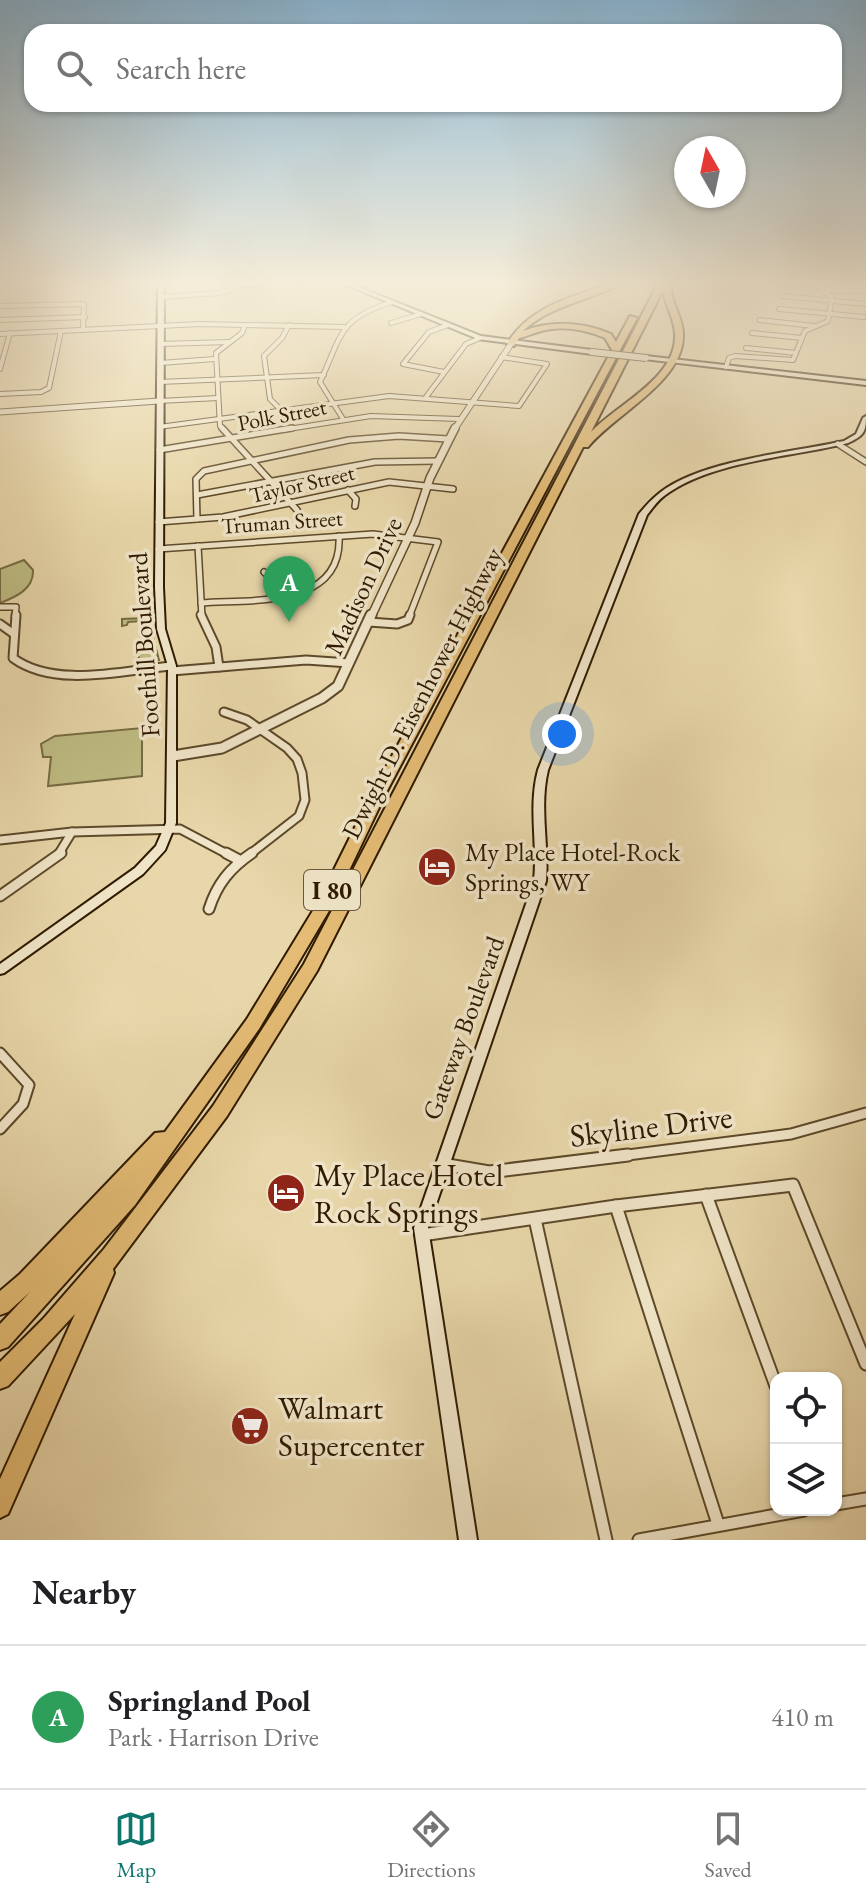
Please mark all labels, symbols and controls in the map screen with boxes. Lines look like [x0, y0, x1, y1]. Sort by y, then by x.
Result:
search box [24, 24, 842, 112]
icon: search [52, 46, 96, 90]
text: Search here [116, 49, 246, 88]
north arrow [674, 136, 746, 208]
street label: Polk Street [235, 392, 329, 438]
street label: Taylor Street [247, 458, 357, 510]
street label: Truman Street [220, 503, 344, 541]
street label: Madison Drive [316, 512, 410, 660]
street label: Dwight D. Eisenhower Highway [334, 541, 511, 844]
street label: Foothill Boulevard [121, 551, 167, 739]
pin: A [263, 556, 315, 622]
your location [542, 714, 582, 754]
place label: My Place Hotel-Rock Springs, WY [465, 835, 681, 899]
hotel icon: My Place Hotel-Rock Springs, WY [416, 846, 458, 888]
road number: I 80 [304, 870, 360, 910]
street label: Gateway Boulevard [414, 931, 512, 1125]
street label: Skyline Drive [567, 1095, 735, 1157]
place label: My Place Hotel Rock Springs [314, 1154, 504, 1233]
hotel icon: My Place Hotel Rock Springs [265, 1172, 307, 1214]
map controls [770, 1372, 842, 1516]
button: locate [770, 1372, 842, 1444]
place label: Walmart Supercenter [278, 1387, 425, 1466]
supermarket icon: Walmart Supercenter [229, 1405, 271, 1447]
button: layers [770, 1444, 842, 1516]
text: Nearby [32, 1570, 136, 1614]
text: Springland Pool [108, 1681, 311, 1720]
text: A [49, 1700, 67, 1734]
text: 410 m [771, 1700, 834, 1734]
text: Park · Harrison Drive [108, 1720, 319, 1754]
tab: Map [114, 1807, 158, 1884]
tab: Directions [387, 1807, 476, 1884]
tab: Saved [704, 1807, 752, 1884]

